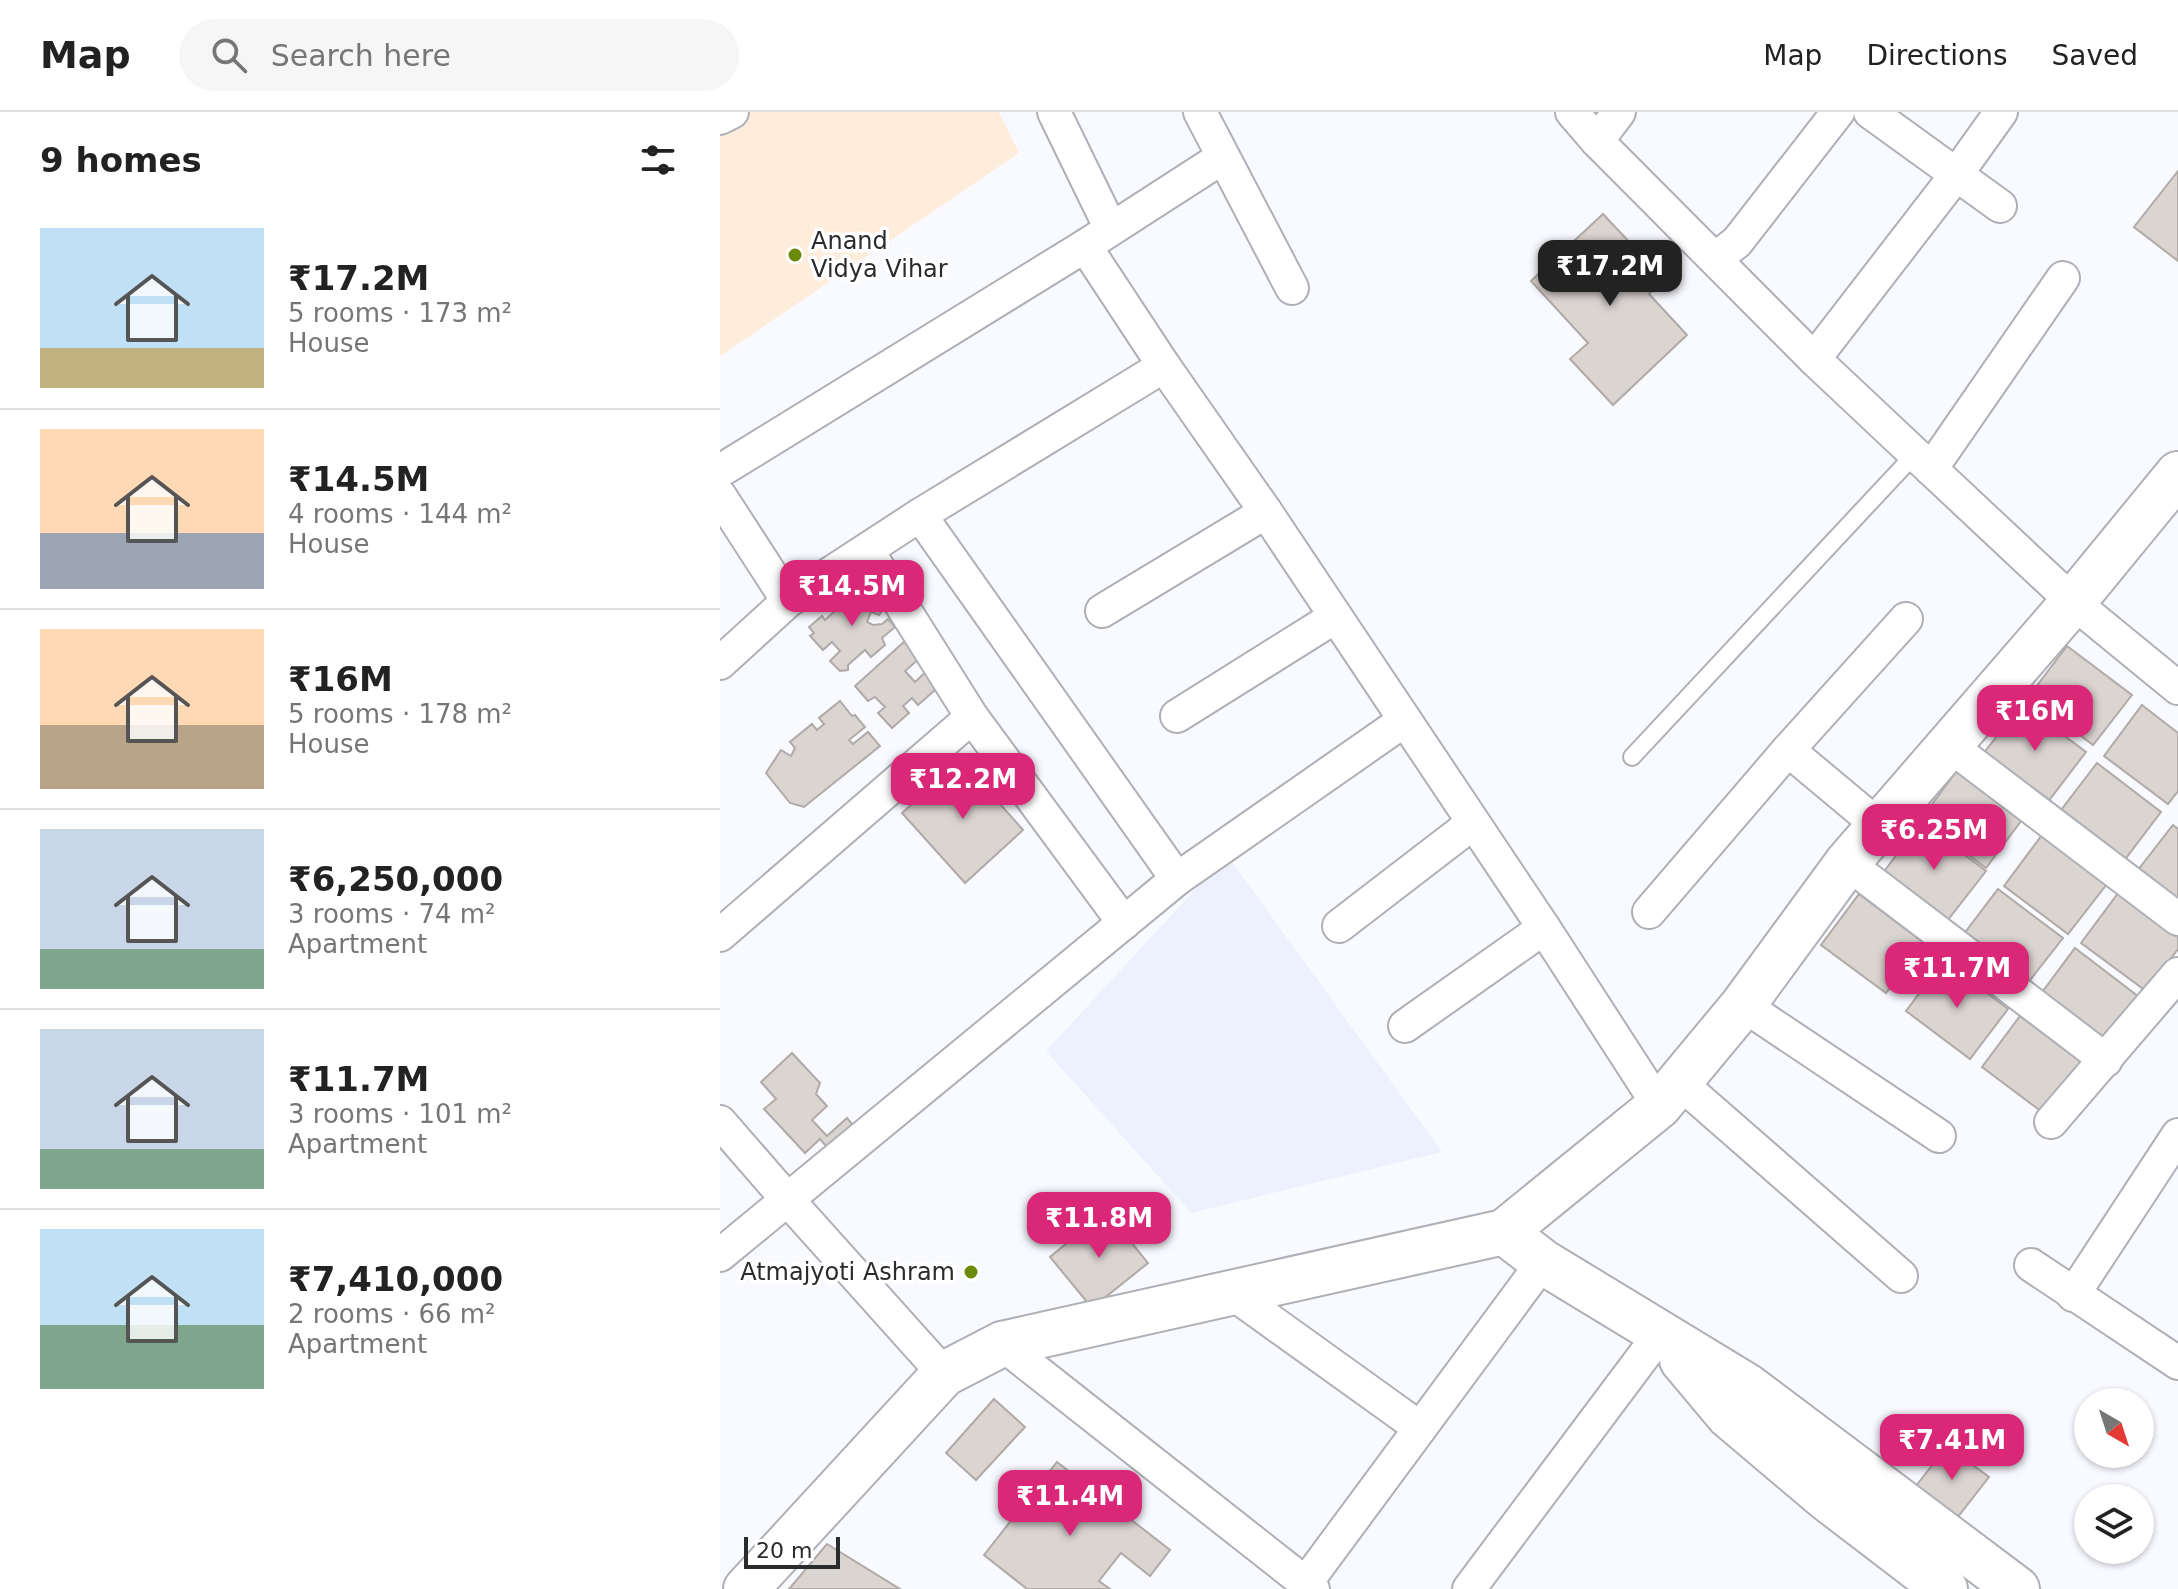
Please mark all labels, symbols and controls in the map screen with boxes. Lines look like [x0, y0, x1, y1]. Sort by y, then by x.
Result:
search box [179, 19, 739, 91]
text: Map [40, 33, 131, 77]
icon: search [207, 33, 251, 77]
text: Search here [271, 38, 451, 73]
text: Map [1763, 39, 1822, 72]
text: Directions [1866, 39, 2007, 72]
text: Saved [2051, 39, 2138, 72]
icon: filters [636, 138, 680, 182]
text: 9 homes [40, 140, 202, 180]
place label: Anand Vidya Vihar [811, 227, 948, 283]
pin: ₹17.2M [1545, 240, 1675, 308]
marker: Anand Vidya Vihar [786, 246, 804, 264]
text: ₹17.2M [1556, 251, 1664, 281]
text: ₹17.2M [288, 258, 429, 298]
icon: home [104, 260, 200, 356]
text: 5 rooms · 173 m² [288, 298, 512, 328]
text: House [288, 328, 369, 358]
text: ₹14.5M [288, 459, 429, 499]
icon: home [104, 461, 200, 557]
text: 4 rooms · 144 m² [288, 499, 512, 529]
text: House [288, 529, 369, 559]
pin: ₹14.5M [787, 560, 917, 628]
text: ₹14.5M [798, 571, 906, 601]
text: ₹16M [288, 659, 393, 699]
icon: home [104, 661, 200, 757]
pin: ₹16M [1988, 685, 2082, 753]
text: ₹16M [1995, 696, 2075, 726]
text: 5 rooms · 178 m² [288, 699, 512, 729]
text: House [288, 729, 369, 759]
pin: ₹12.2M [898, 753, 1028, 821]
text: ₹12.2M [909, 764, 1017, 794]
pin: ₹6.25M [1869, 804, 1999, 872]
text: ₹6.25M [1880, 815, 1988, 845]
text: ₹6,250,000 [288, 859, 503, 899]
icon: home [104, 861, 200, 957]
text: 3 rooms · 74 m² [288, 899, 496, 929]
text: Apartment [288, 929, 427, 959]
pin: ₹11.7M [1892, 942, 2022, 1010]
text: ₹11.7M [1903, 953, 2011, 983]
text: ₹11.7M [288, 1059, 429, 1099]
icon: home [104, 1061, 200, 1157]
text: 3 rooms · 101 m² [288, 1099, 512, 1129]
text: Apartment [288, 1129, 427, 1159]
pin: ₹11.8M [1034, 1192, 1164, 1260]
text: ₹11.8M [1045, 1203, 1153, 1233]
place label: Atmajyoti Ashram [740, 1258, 955, 1286]
text: ₹7,410,000 [288, 1259, 503, 1299]
icon: home [104, 1261, 200, 1357]
marker: Atmajyoti Ashram [962, 1263, 980, 1281]
text: 2 rooms · 66 m² [288, 1299, 496, 1329]
text: Apartment [288, 1329, 427, 1359]
north arrow [2074, 1388, 2154, 1468]
map controls [2074, 1388, 2154, 1564]
pin: ₹7.41M [1887, 1414, 2017, 1482]
text: ₹7.41M [1898, 1425, 2006, 1455]
pin: ₹11.4M [1005, 1470, 1135, 1538]
text: ₹11.4M [1016, 1481, 1124, 1511]
button: layers [2074, 1484, 2154, 1564]
scale bar [744, 1533, 840, 1569]
text: 20 m [756, 1538, 812, 1563]

